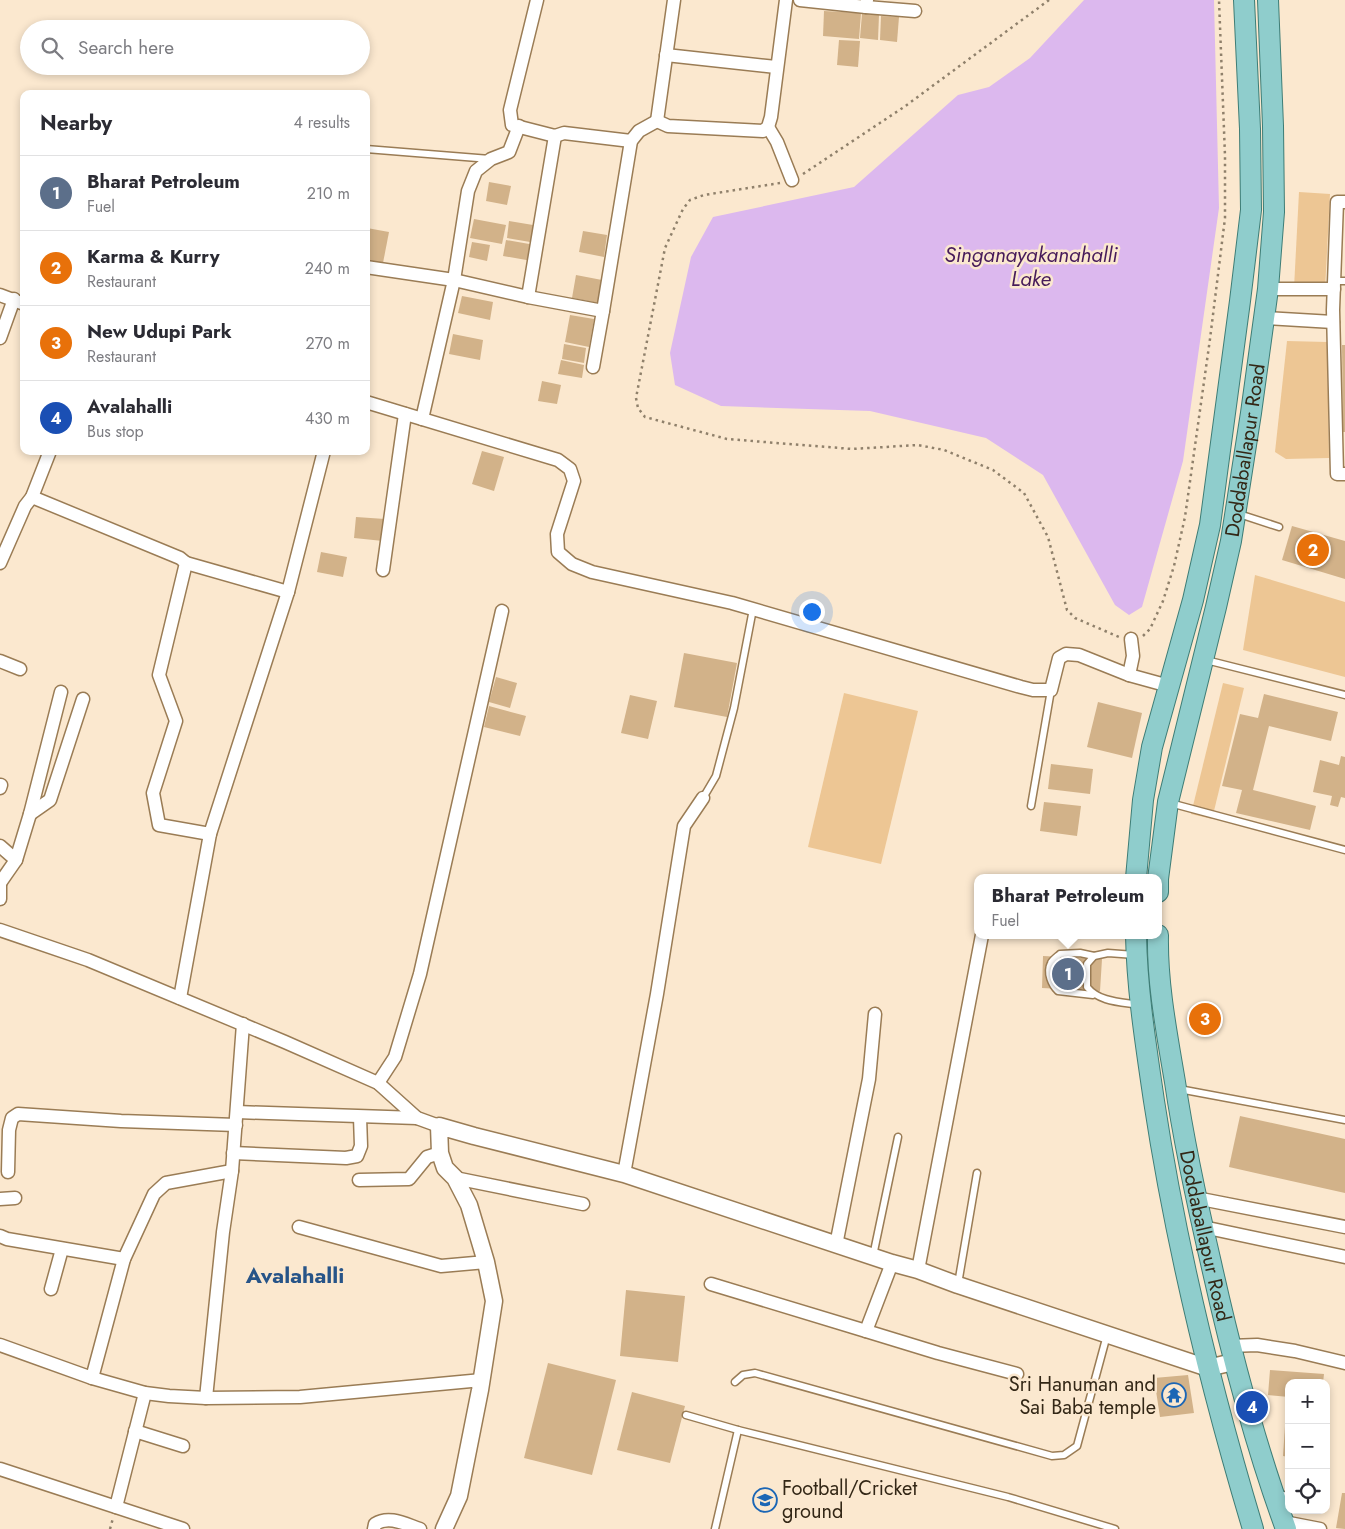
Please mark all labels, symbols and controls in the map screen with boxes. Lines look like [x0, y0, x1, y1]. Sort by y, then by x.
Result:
search box [20, 20, 370, 75]
icon: search [38, 34, 66, 62]
text: Search here [78, 34, 174, 61]
text: Nearby [40, 108, 112, 138]
text: 4 results [294, 111, 350, 134]
text: Bharat Petroleum [87, 168, 240, 195]
text: 1 [52, 182, 60, 205]
text: 210 m [307, 182, 350, 205]
text: Fuel [87, 195, 115, 218]
water label: Singanayakanahalli Lake [945, 240, 1118, 294]
text: Karma & Kurry [87, 243, 220, 270]
text: 2 [51, 257, 61, 280]
text: 240 m [305, 257, 350, 280]
text: Restaurant [87, 270, 156, 293]
text: New Udupi Park [87, 318, 232, 345]
text: 3 [51, 332, 61, 355]
text: 270 m [306, 332, 350, 355]
text: Restaurant [87, 345, 156, 368]
street label: Doddaballapur Road [1218, 362, 1273, 539]
text: Avalahalli [87, 393, 172, 420]
text: 4 [50, 407, 62, 430]
text: 430 m [305, 407, 350, 430]
text: Bus stop [87, 420, 144, 443]
pin: 2 [1297, 531, 1329, 569]
your location [799, 599, 825, 625]
popup [974, 874, 1162, 939]
text: Bharat Petroleum [992, 882, 1144, 909]
text: Fuel [992, 909, 1020, 932]
pin: 1 [1052, 955, 1084, 993]
pin: 3 [1189, 1000, 1221, 1038]
street label: Doddaballapur Road [1172, 1148, 1238, 1325]
district label: Avalahalli [245, 1259, 344, 1291]
place label: Sri Hanuman and Sai Baba temple [1009, 1370, 1156, 1422]
map controls [1285, 1379, 1330, 1514]
button: + [1285, 1379, 1330, 1424]
temple icon: Sri Hanuman and Sai Baba temple [1161, 1382, 1187, 1408]
pin: 4 [1236, 1388, 1268, 1426]
button: − [1285, 1424, 1330, 1469]
button: locate [1285, 1469, 1330, 1514]
place label: Football/Cricket ground [782, 1474, 917, 1526]
school or university icon: Football/Cricket ground [752, 1487, 778, 1513]

